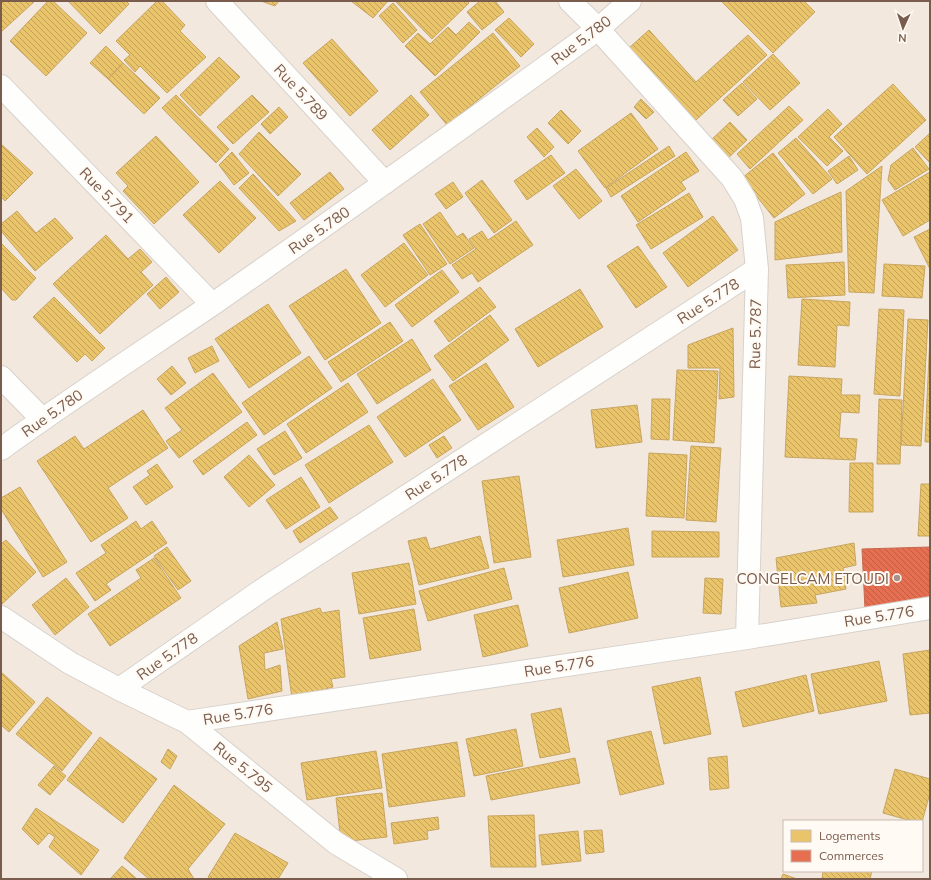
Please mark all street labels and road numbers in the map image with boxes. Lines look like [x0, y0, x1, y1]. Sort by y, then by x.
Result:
street label: Rue 5.780 [547, 11, 615, 69]
street label: Rue 5.789 [270, 60, 332, 124]
street label: Rue 5.791 [76, 163, 138, 227]
street label: Rue 5.780 [285, 202, 353, 258]
street label: Rue 5.778 [673, 274, 743, 328]
street label: Rue 5.787 [745, 299, 765, 369]
street label: Rue 5.780 [18, 385, 86, 441]
street label: Rue 5.778 [401, 450, 471, 504]
street label: Rue 5.776 [843, 601, 915, 631]
street label: Rue 5.778 [133, 628, 201, 684]
street label: Rue 5.776 [523, 651, 595, 681]
street label: Rue 5.776 [202, 699, 274, 729]
street label: Rue 5.795 [210, 737, 276, 797]

